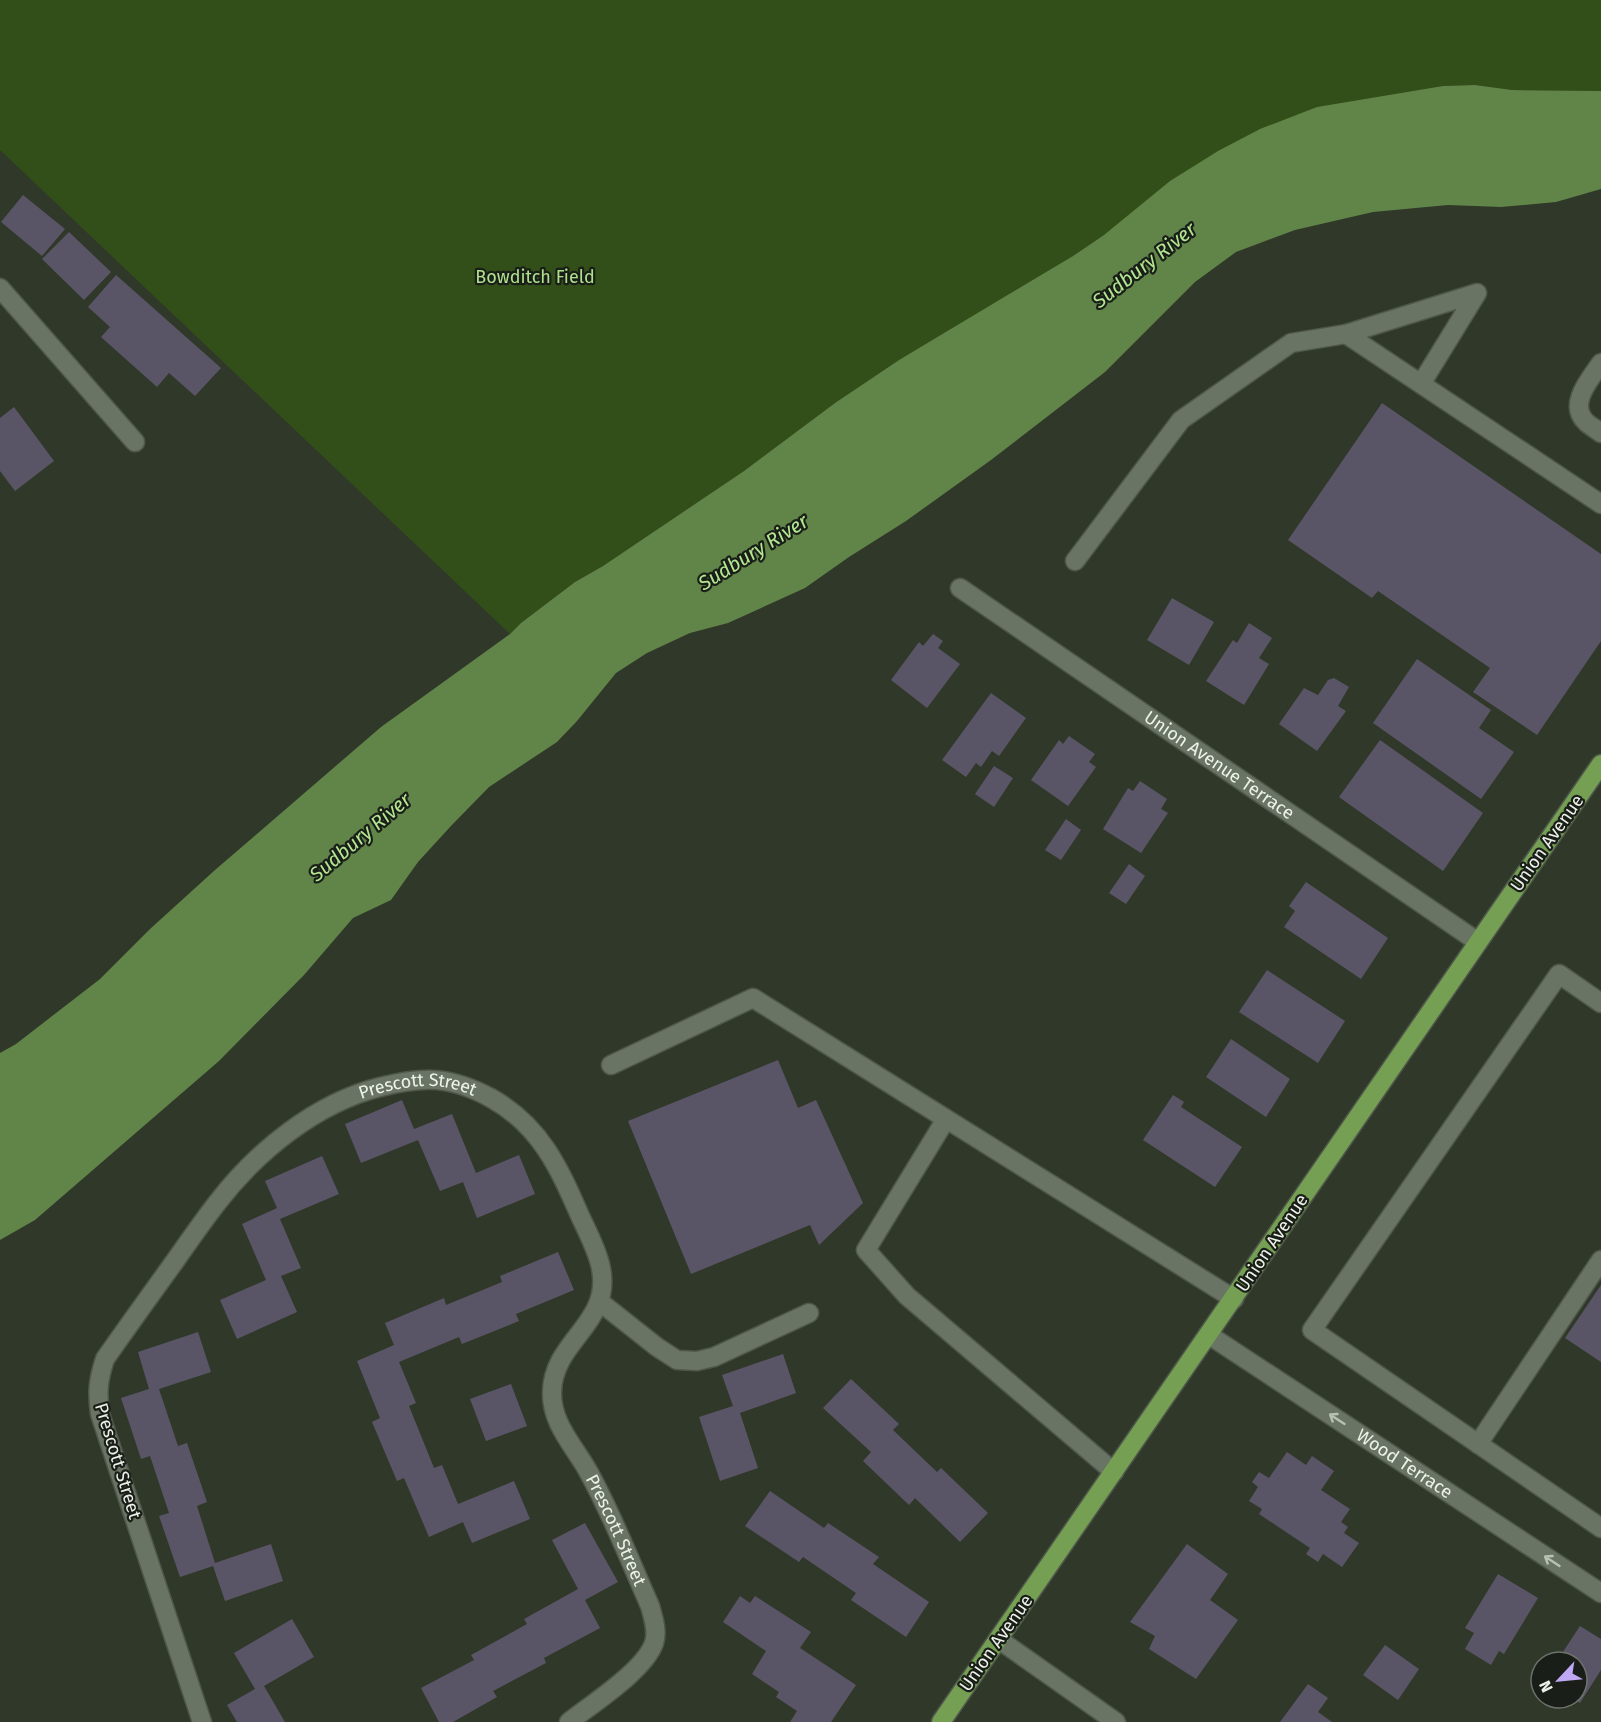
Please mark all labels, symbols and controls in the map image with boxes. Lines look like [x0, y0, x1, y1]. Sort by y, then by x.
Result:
water label: Sudbury River [1087, 216, 1202, 313]
park label: Bowditch Field [475, 266, 595, 288]
water label: Sudbury River [693, 508, 813, 596]
street label: Union Avenue Terrace [1140, 706, 1299, 824]
water label: Sudbury River [304, 787, 417, 887]
street label: Union Avenue [1506, 790, 1588, 896]
street label: Prescott Street [355, 1069, 481, 1104]
street label: Union Avenue [1231, 1190, 1313, 1296]
street label: Prescott Street [90, 1400, 146, 1522]
one-way arrow [1328, 1412, 1345, 1425]
street label: Wood Terrace [1352, 1424, 1457, 1503]
street label: Prescott Street [581, 1470, 651, 1590]
one-way arrow [1544, 1554, 1561, 1566]
street label: Union Avenue [955, 1590, 1037, 1696]
north arrow [1529, 1650, 1589, 1710]
text: N [1535, 1677, 1557, 1695]

